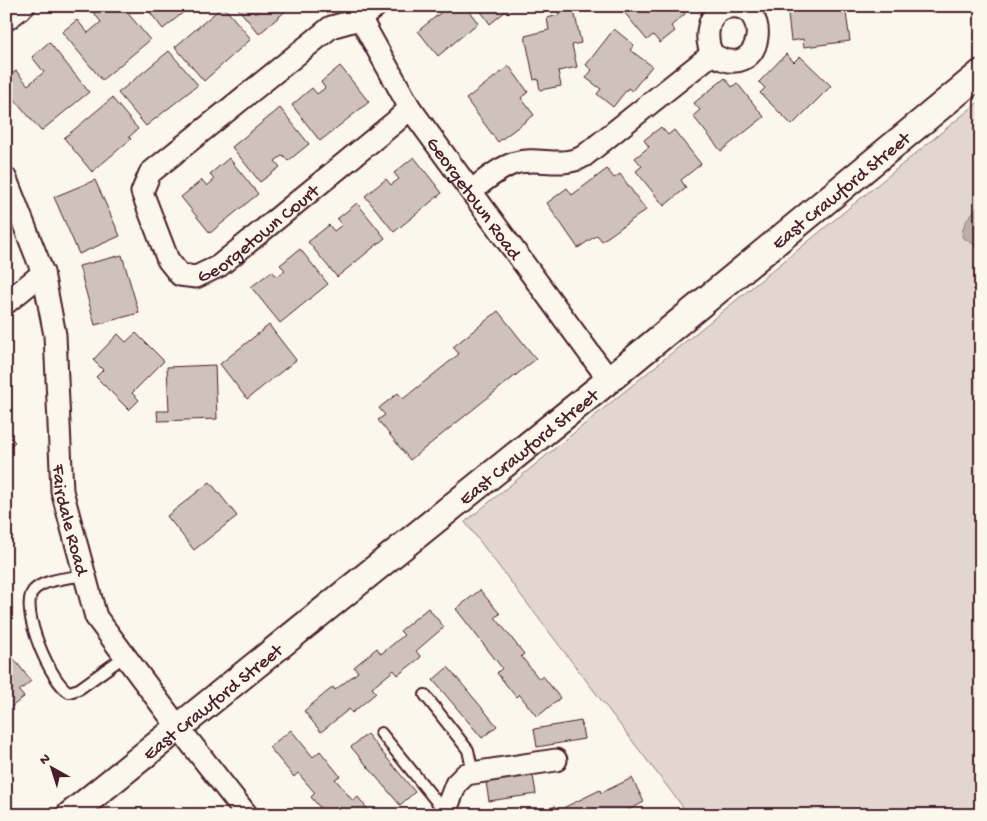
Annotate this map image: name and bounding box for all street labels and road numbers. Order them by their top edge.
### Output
street label: East Crawford Street [768,127,918,256]
street label: Georgetown Road [420,133,526,267]
street label: Georgetown Court [194,179,327,290]
street label: East Crawford Street [455,384,606,512]
street label: Fairdale Road [46,463,93,580]
street label: East Crawford Street [139,639,290,767]

